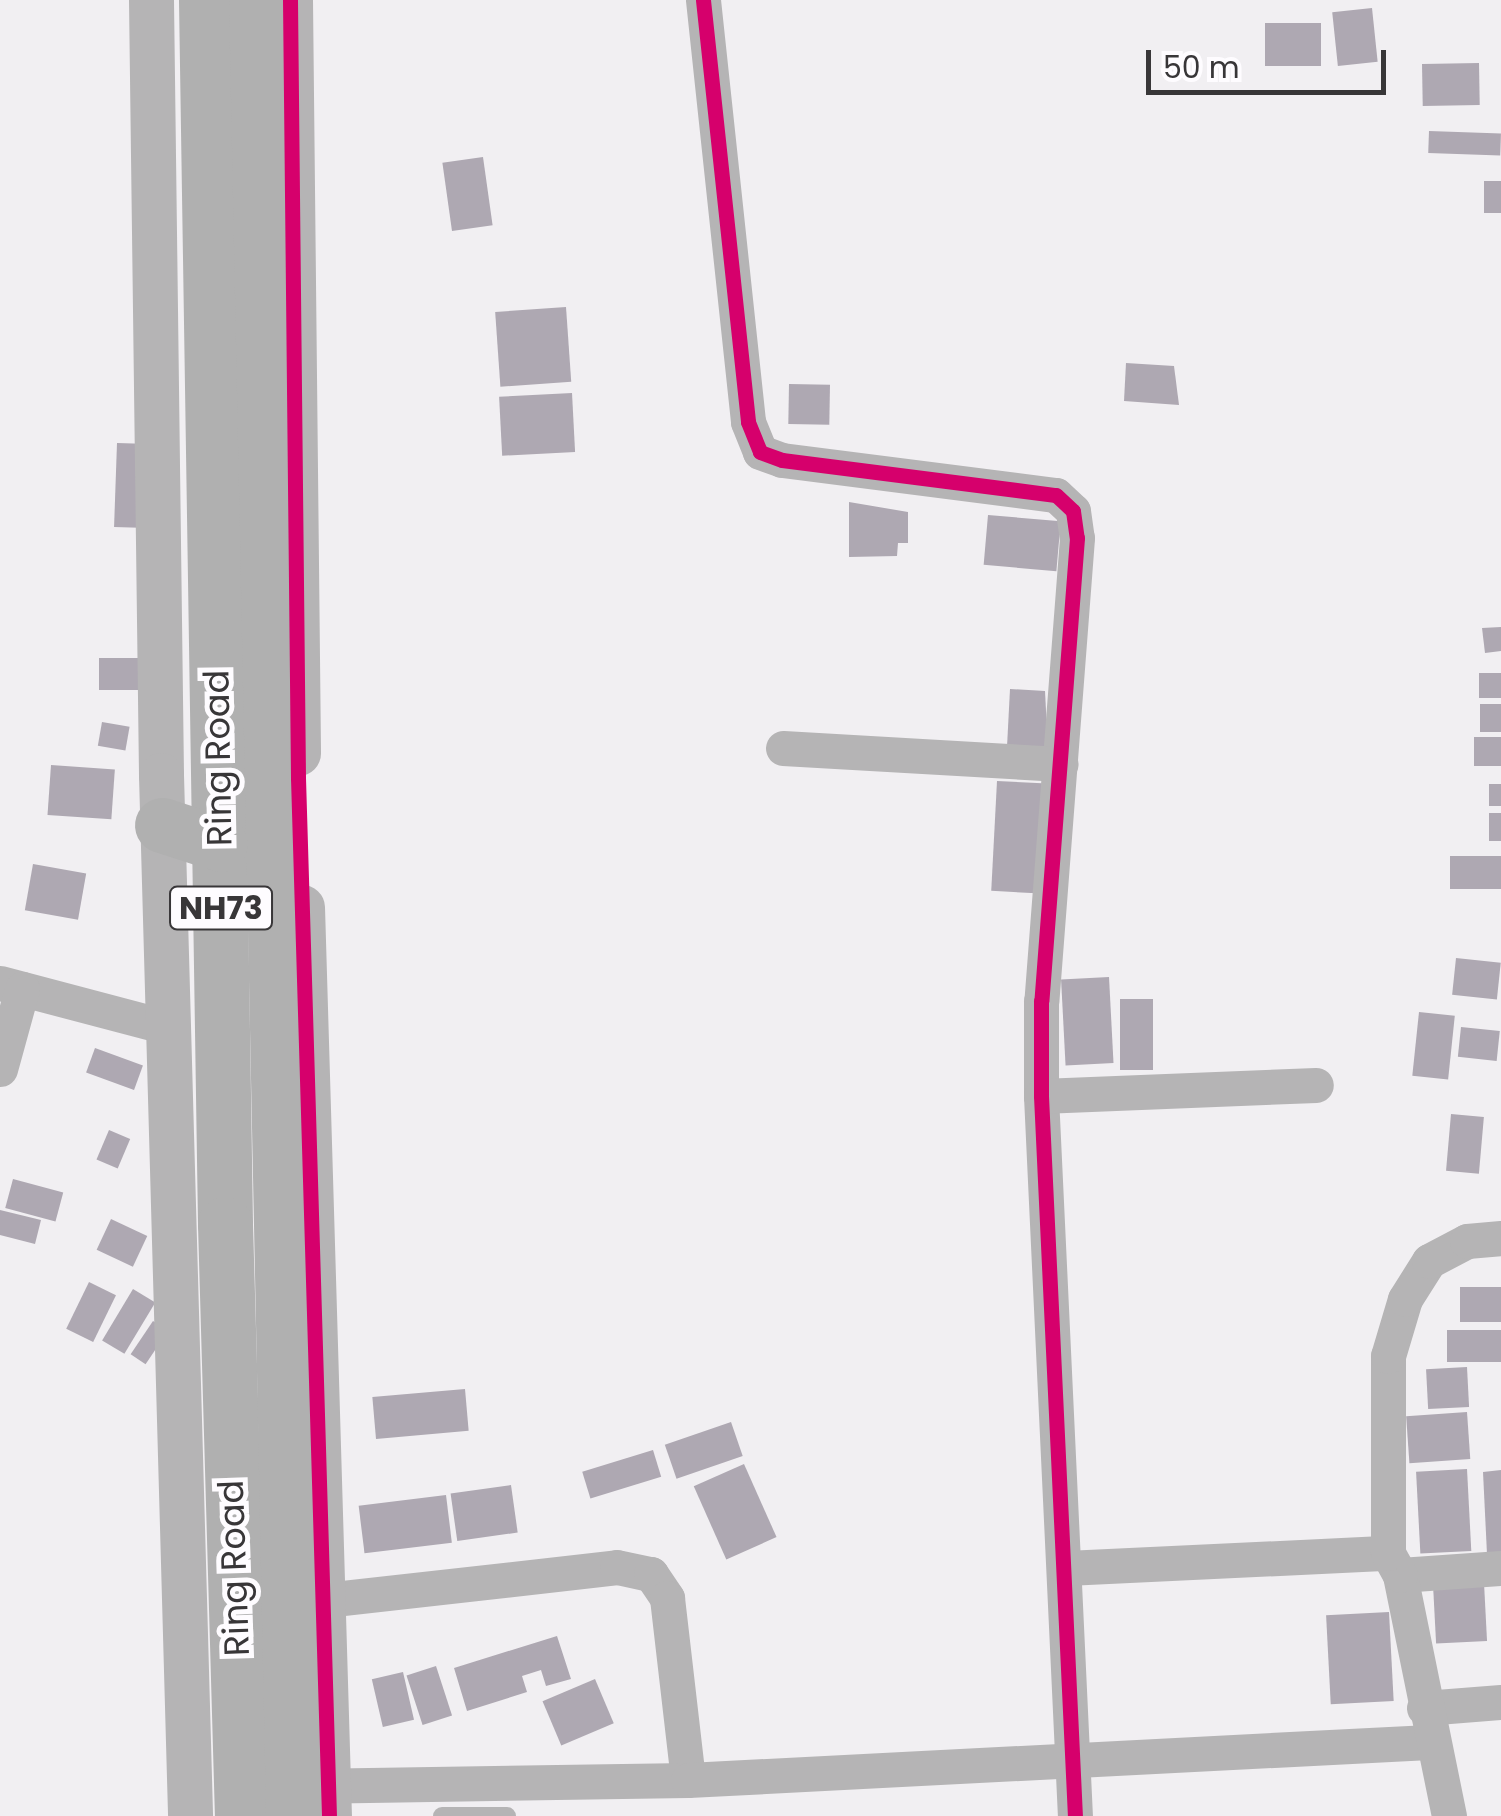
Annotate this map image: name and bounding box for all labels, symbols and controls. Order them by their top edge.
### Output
scale bar [1151,30,1391,92]
text: 50 m [1163,46,1240,89]
street label: Ring Road [195,669,241,847]
road number: NH73 [168,881,274,935]
street label: Ring Road [210,1479,258,1657]

